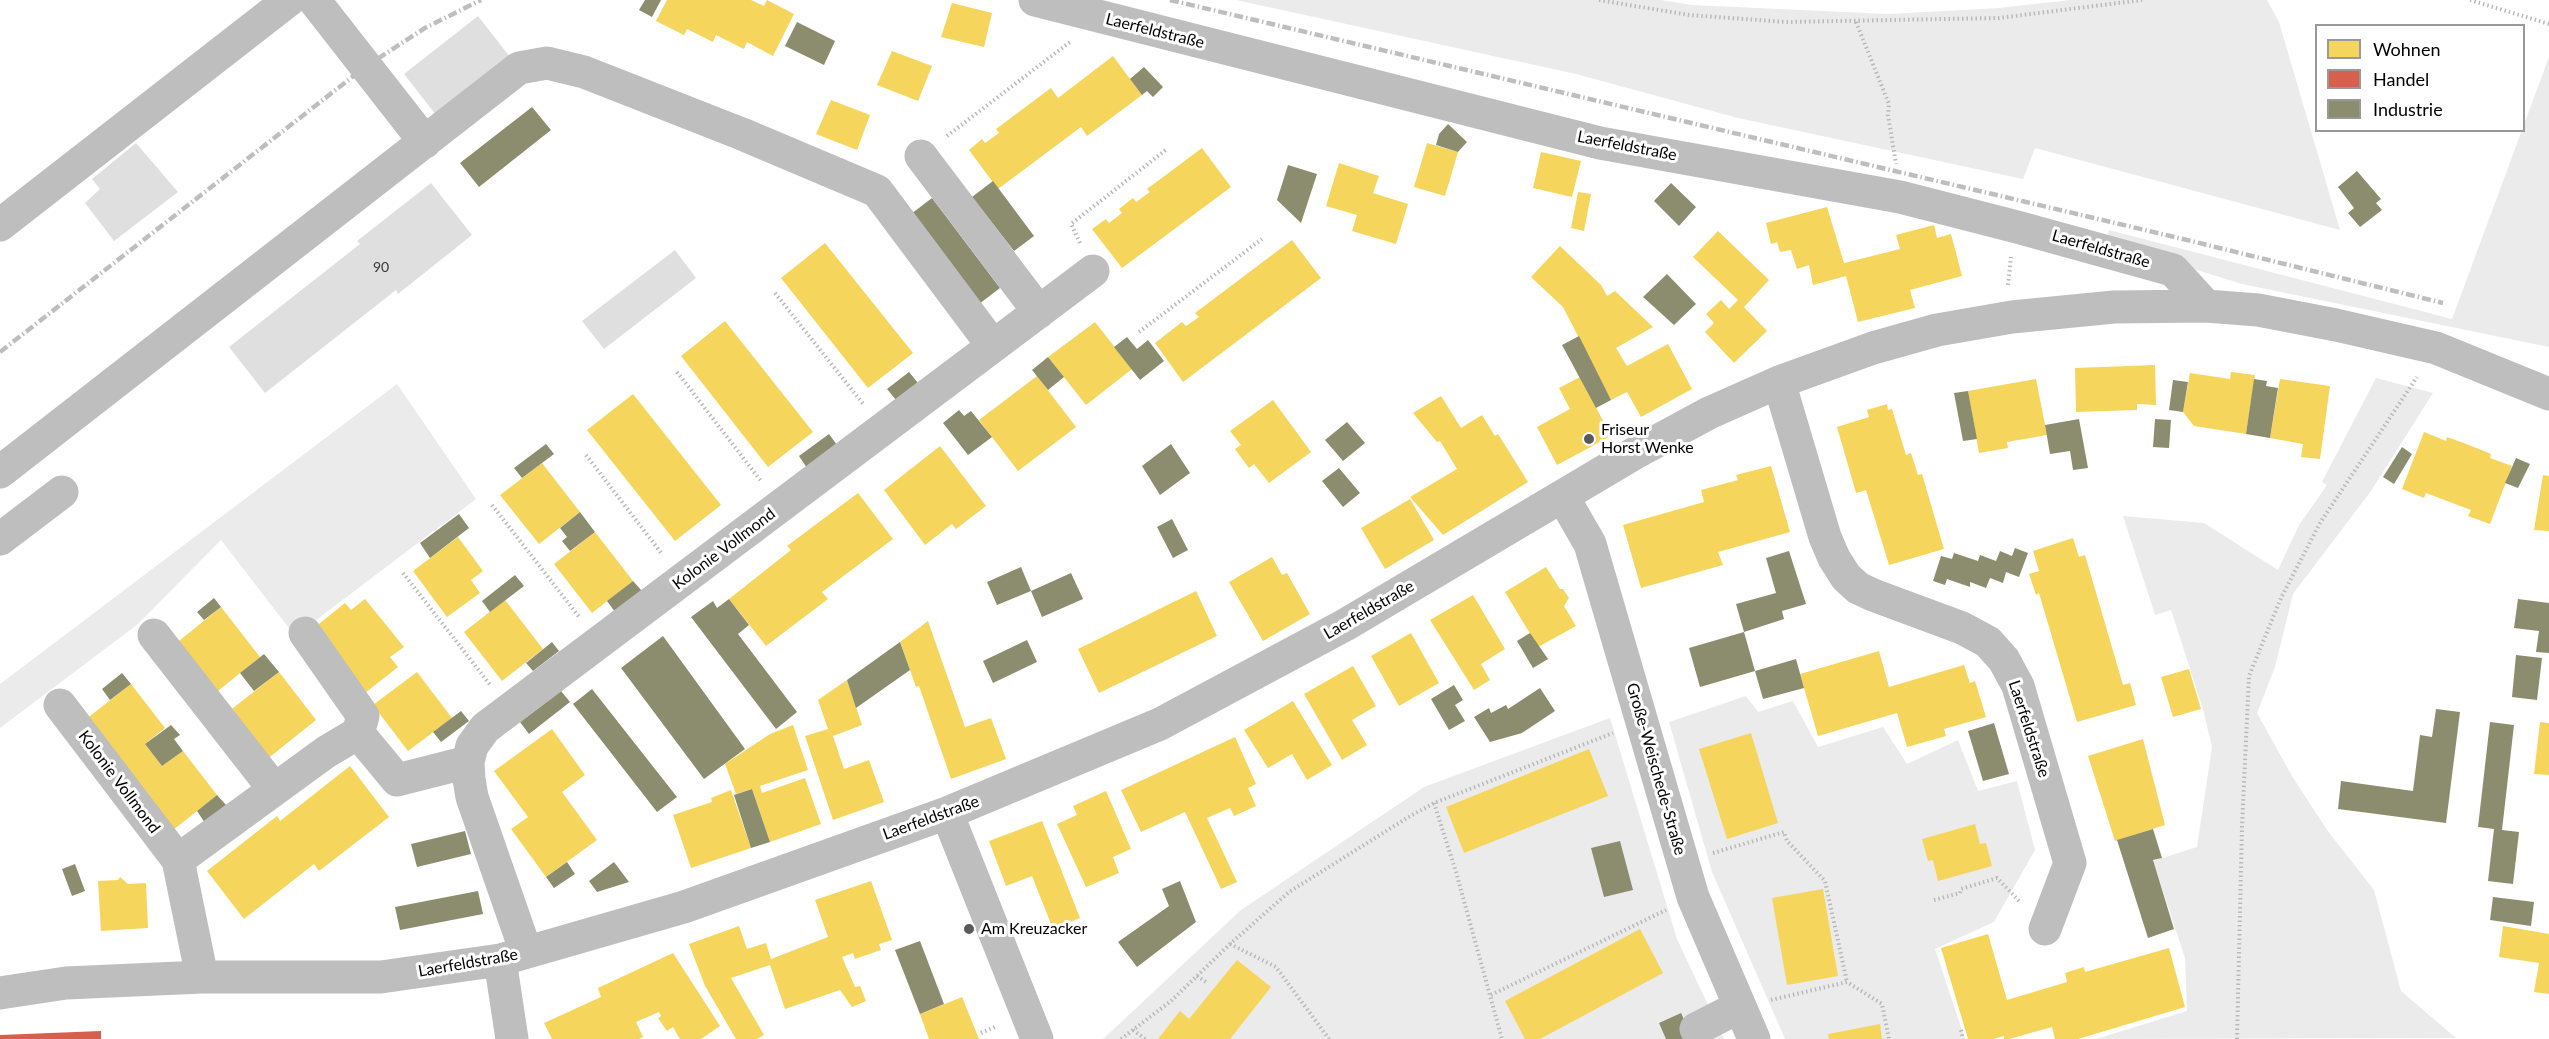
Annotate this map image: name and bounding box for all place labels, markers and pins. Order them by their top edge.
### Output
place label: Friseur Horst Wenke [1601,420,1694,458]
marker: Friseur Horst Wenke [1582,432,1596,446]
place label: Am Kreuzacker [981,919,1087,939]
marker: Am Kreuzacker [962,922,976,936]

